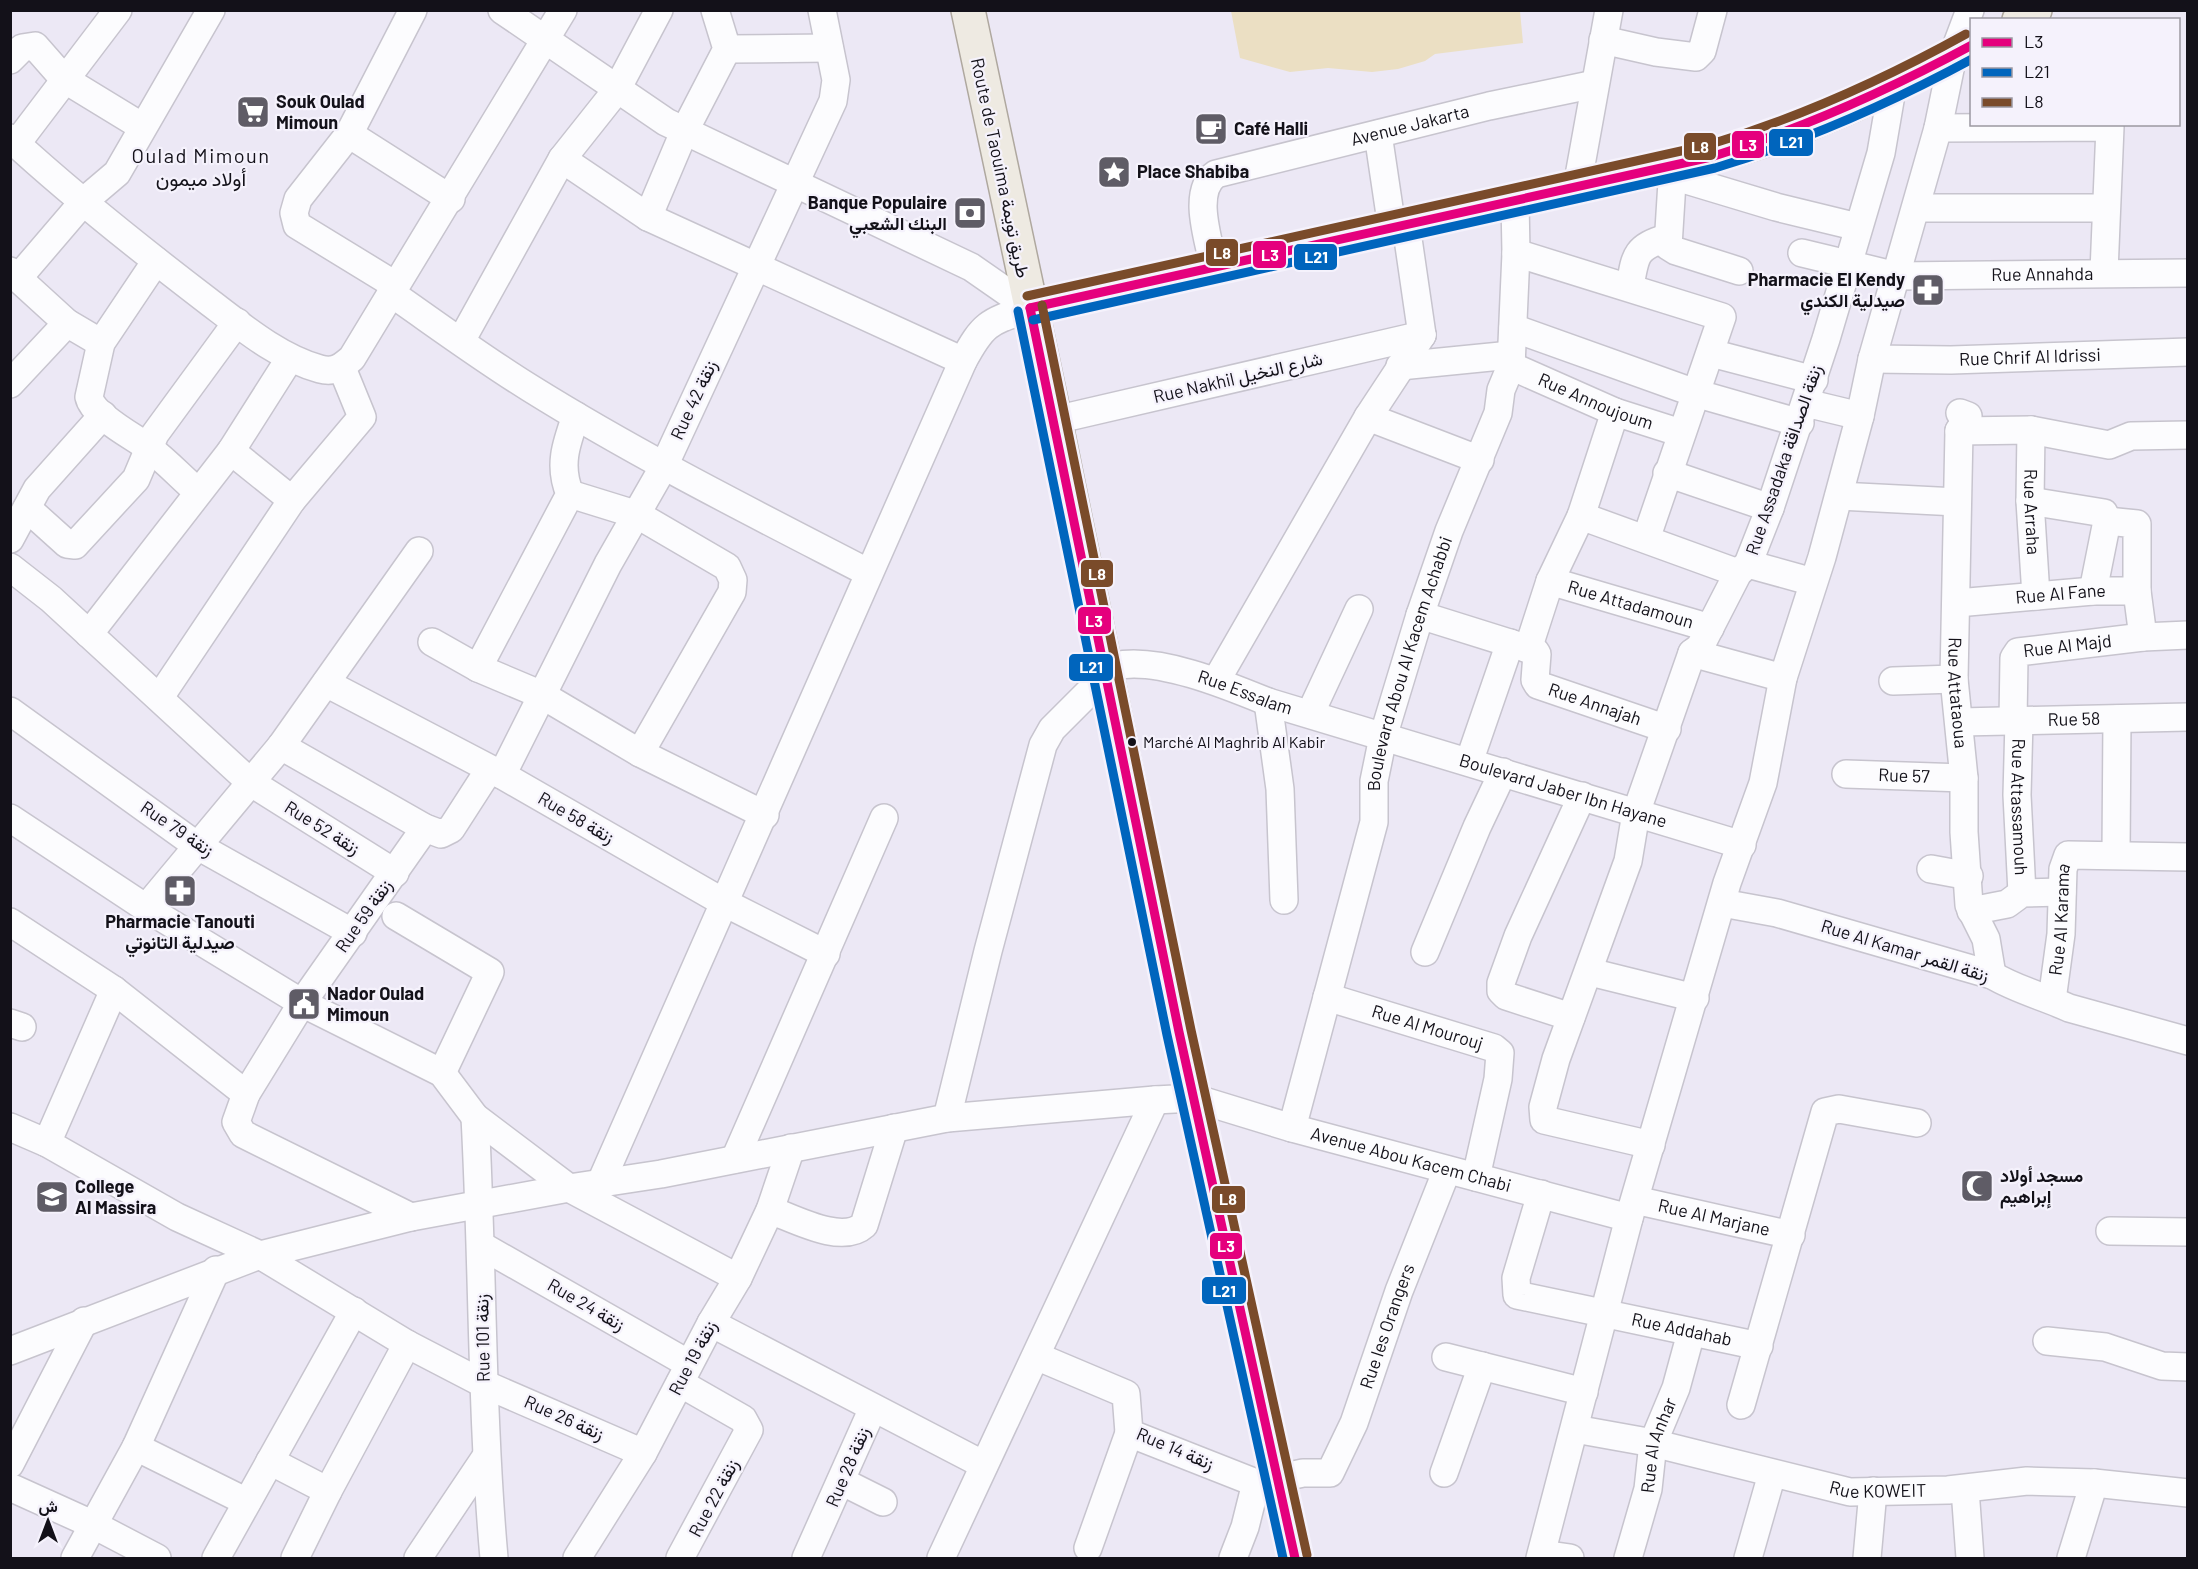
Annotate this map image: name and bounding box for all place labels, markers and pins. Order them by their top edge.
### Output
place label: Souk Oulad Mimoun [276,90,365,133]
supermarket icon: Souk Oulad Mimoun [235,94,271,130]
cafe icon: Café Halli [1193,111,1229,147]
place label: Café Halli [1234,117,1308,139]
place icon: Place Shabiba [1096,154,1132,190]
place label: Place Shabiba [1137,160,1249,182]
place label: Banque Populaire البنك الشعبي [808,191,947,239]
bank icon: Banque Populaire البنك الشعبي [952,195,988,231]
place label: Pharmacie El Kendy صيدلية الكندي [1748,268,1905,316]
pharmacy icon: Pharmacie El Kendy صيدلية الكندي [1910,272,1946,308]
place label: Marché Al Maghrib Al Kabir [1143,732,1326,751]
marker: Marché Al Maghrib Al Kabir [1126,736,1138,748]
pharmacy icon: Pharmacie Tanouti صيدلية التانوتي [162,873,198,909]
place label: Pharmacie Tanouti صيدلية التانوتي [105,910,255,958]
place label: Nador Oulad Mimoun [327,982,424,1025]
public building icon: Nador Oulad Mimoun [286,986,322,1022]
place label: مسجد أولاد إبراهيم [2000,1164,2083,1209]
mosque icon: مسجد أولاد إبراهيم [1959,1168,1995,1204]
place label: College Al Massira [75,1175,156,1218]
school or university icon: College Al Massira [34,1179,70,1215]

